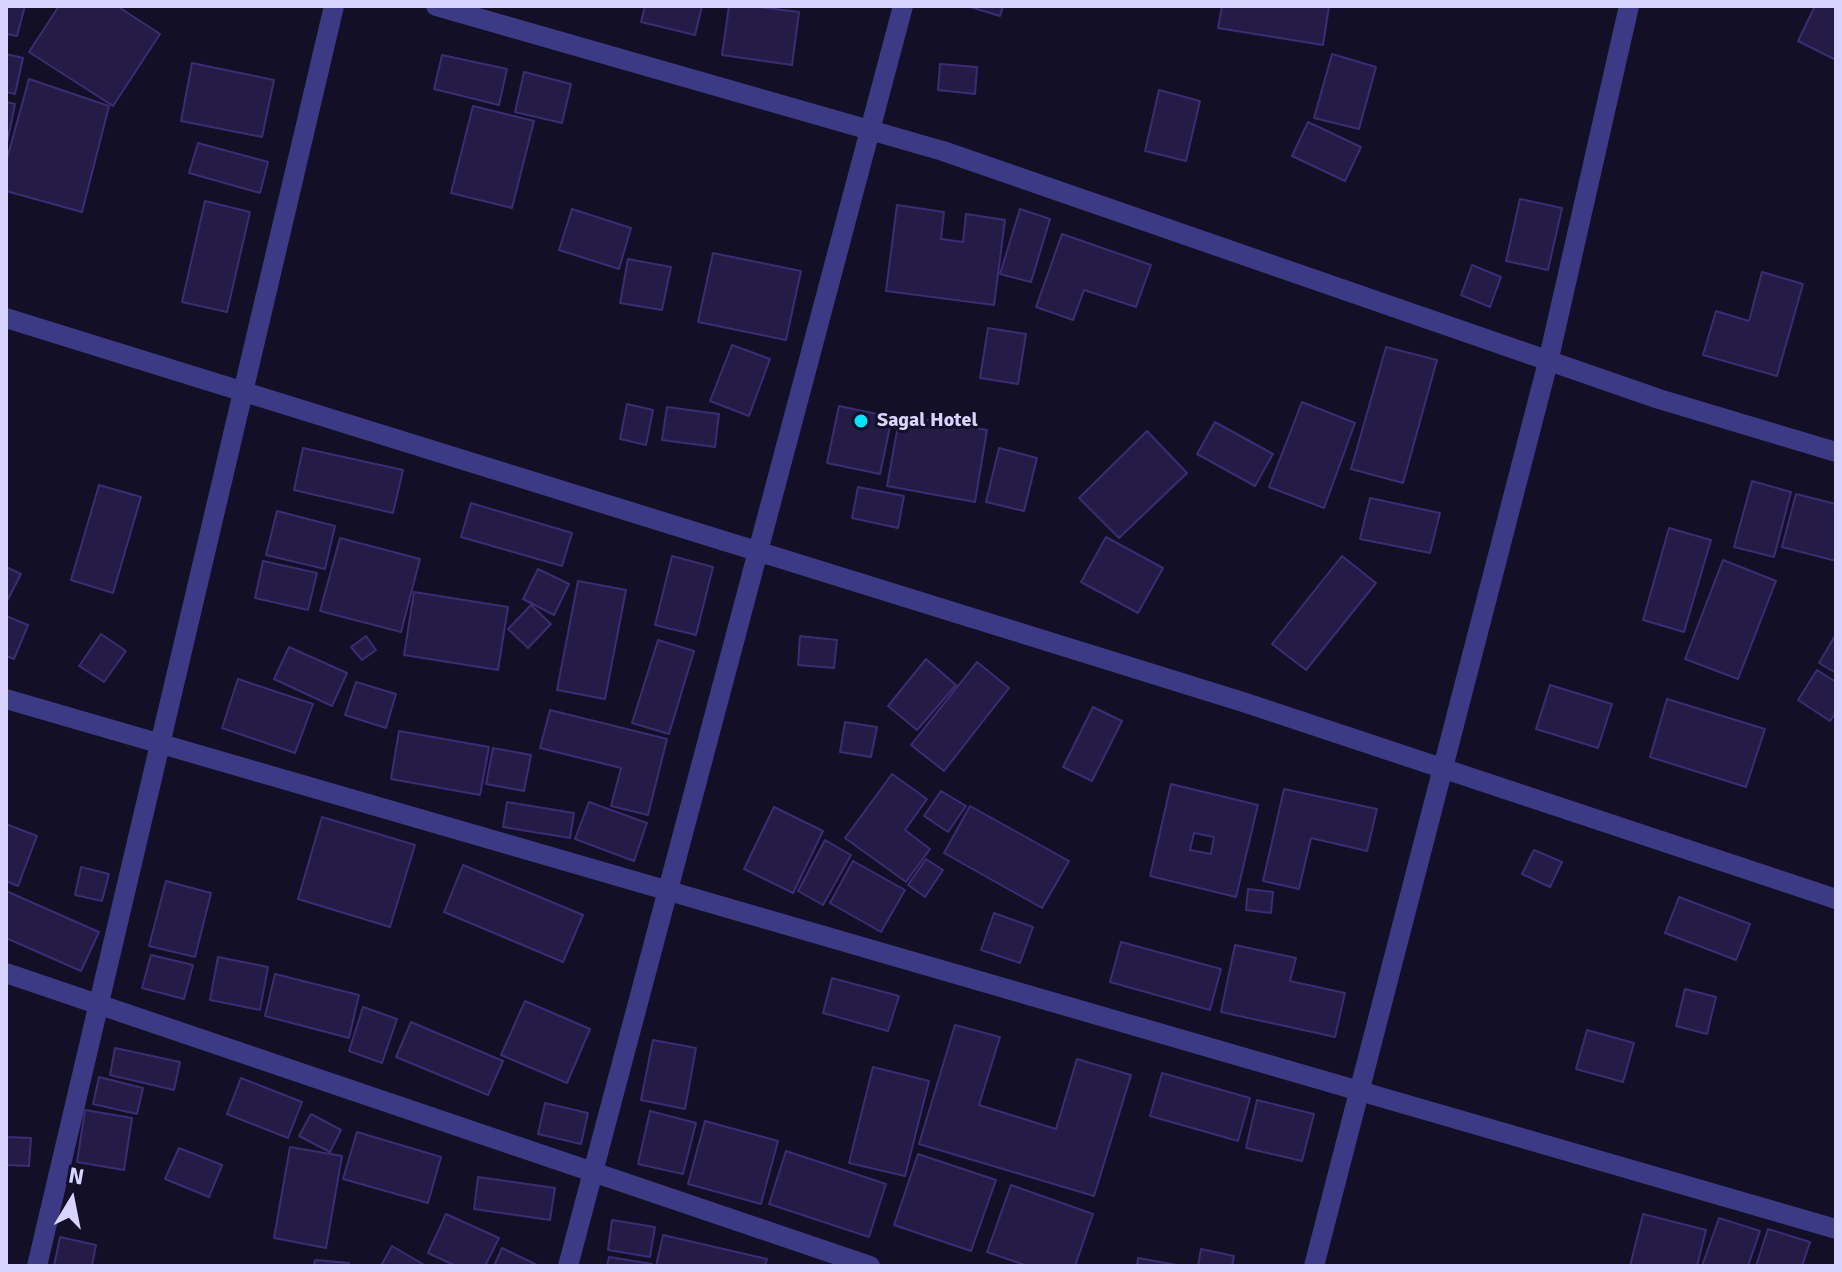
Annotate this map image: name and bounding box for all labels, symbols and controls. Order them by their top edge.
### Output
place label: Sagal Hotel [877,409,978,433]
marker: Sagal Hotel [852,412,870,430]
north arrow [32,1160,112,1240]
text: N [66,1161,86,1190]

